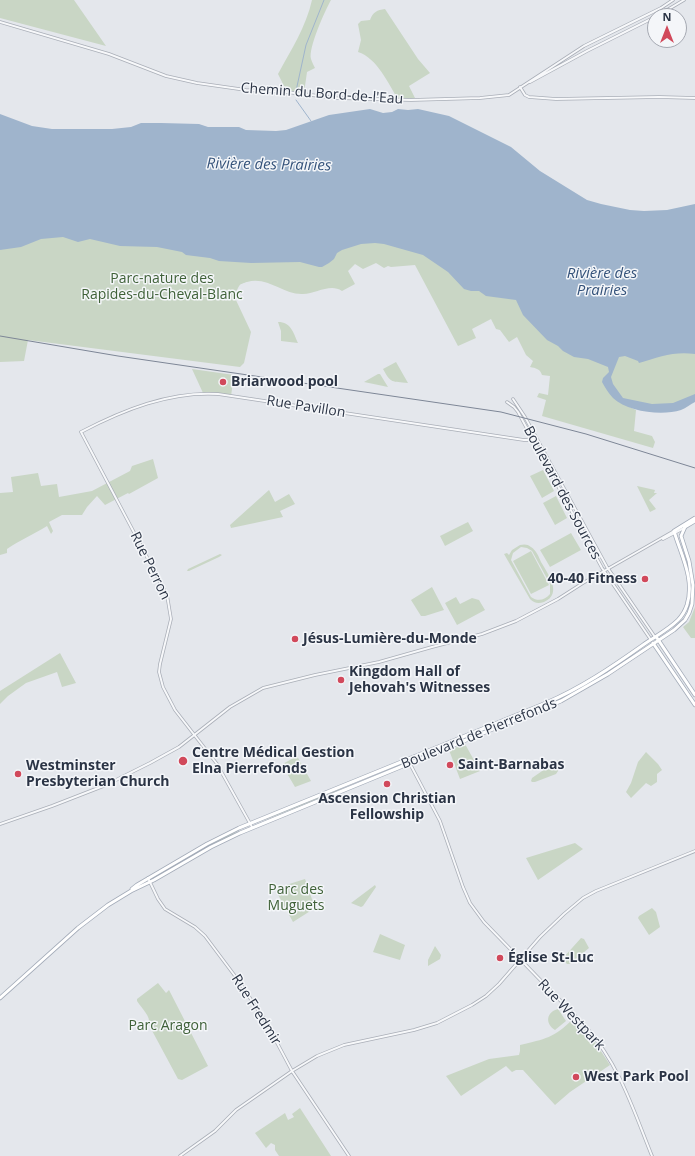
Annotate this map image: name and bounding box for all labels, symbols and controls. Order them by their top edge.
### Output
north arrow [647,8,687,48]
text: N [663,9,671,24]
street label: Chemin du Bord-de-l'Eau [240,80,404,108]
water label: Rivière des Prairies [207,155,331,175]
water label: Rivière des Prairies [567,265,637,300]
park label: Parc-nature des Rapides-du-Cheval-Blanc [81,271,243,304]
place label: Briarwood pool [231,374,338,390]
marker: Briarwood pool [218,377,228,387]
street label: Rue Pavillon [265,392,347,422]
street label: Boulevard des Sources [520,423,604,563]
street label: Rue Perron [126,529,174,603]
place label: 40-40 Fitness [547,571,637,587]
marker: 40-40 Fitness [640,574,650,584]
place label: Jésus-Lumière-du-Monde [303,631,477,647]
marker: Jésus-Lumière-du-Monde [290,634,300,644]
place label: Kingdom Hall of Jehovah's Witnesses [349,664,490,696]
marker: Kingdom Hall of Jehovah's Witnesses [336,675,346,685]
street label: Boulevard de Pierrefonds [399,695,559,773]
place label: Centre Médical Gestion Elna Pierrefonds [192,745,354,778]
marker: Centre Médical Gestion Elna Pierrefonds [177,755,189,767]
place label: Saint-Barnabas [458,757,564,773]
place label: Westminster Presbyterian Church [26,758,170,790]
marker: Saint-Barnabas [445,760,455,770]
marker: Westminster Presbyterian Church [13,769,23,779]
marker: Ascension Christian Fellowship [382,779,392,789]
place label: Ascension Christian Fellowship [318,791,456,824]
park label: Parc des Muguets [268,882,324,914]
place label: Église St-Luc [508,950,594,966]
marker: Église St-Luc [495,953,505,963]
street label: Rue Fredmir [228,971,284,1049]
street label: Rue Westpark [534,976,608,1054]
park label: Parc Aragon [128,1018,208,1034]
place label: West Park Pool [584,1069,689,1085]
marker: West Park Pool [571,1072,581,1082]

